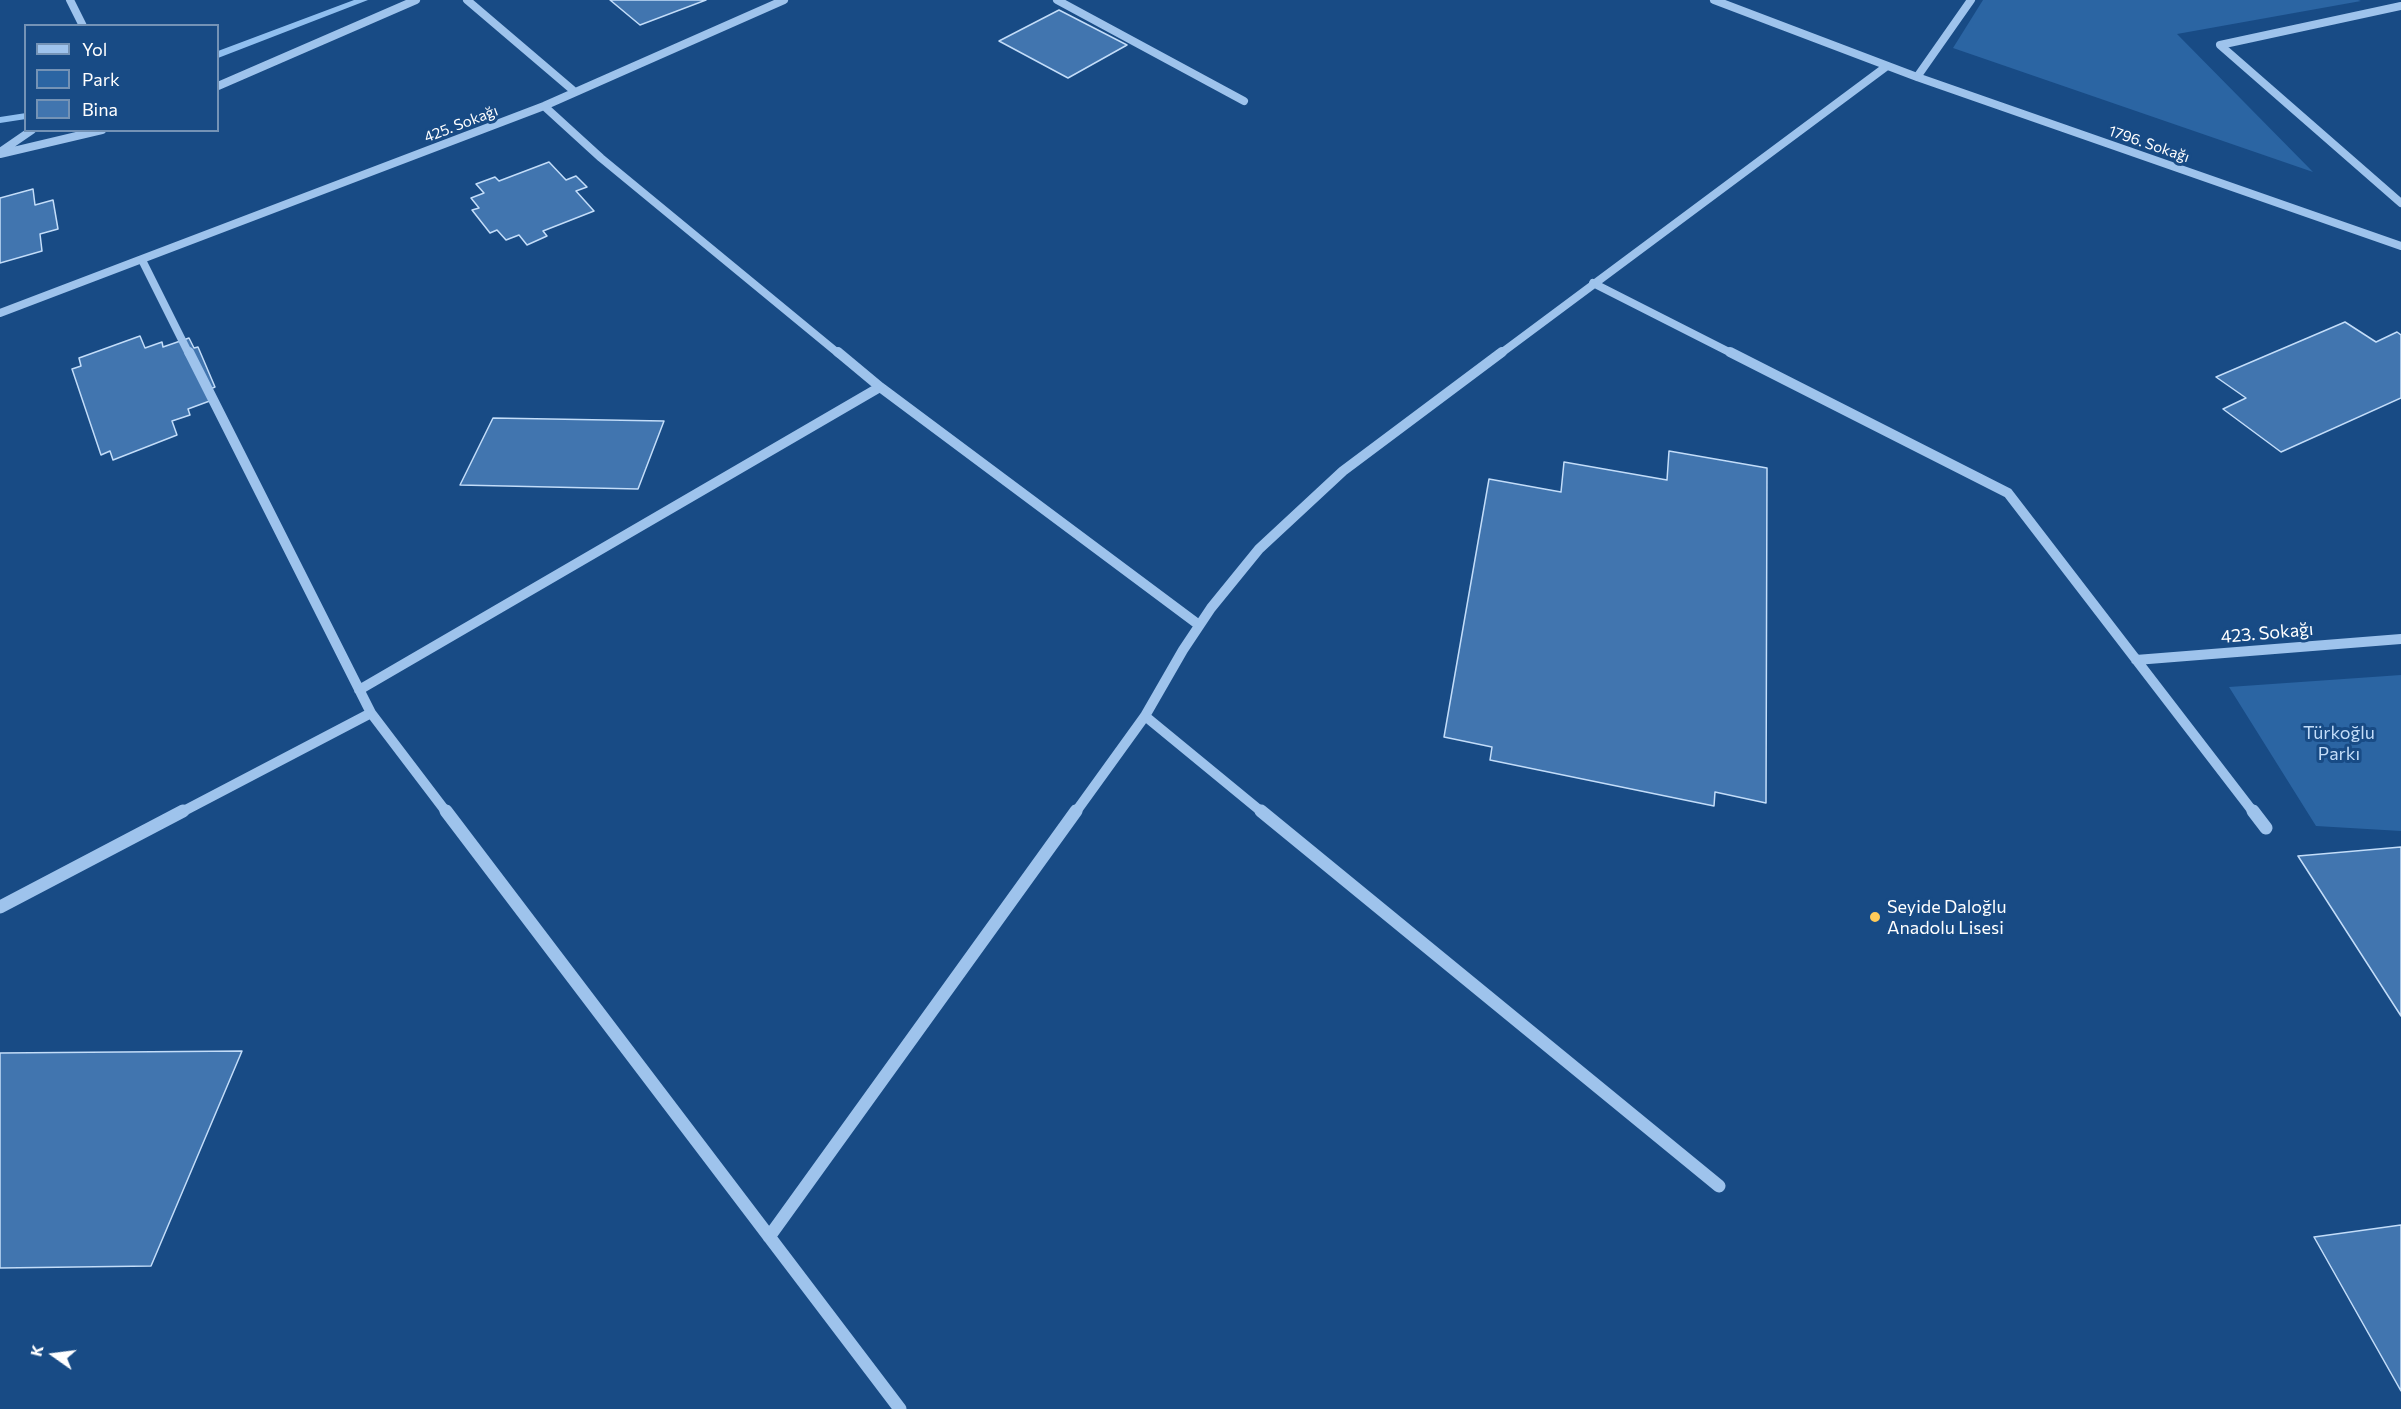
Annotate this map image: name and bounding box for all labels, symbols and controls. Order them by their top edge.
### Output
legend [24,24,219,132]
text: Yol [82,38,107,60]
text: Park [82,68,120,90]
text: Bina [82,98,118,120]
street label: 425. Sokağı [422,102,500,146]
street label: 1796. Sokağı [2106,122,2192,166]
street label: 423. Sokağı [2220,618,2314,648]
park label: Türkoğlu Parkı [2303,722,2375,764]
place label: Seyide Daloğlu Anadolu Lisesi [1887,896,2006,938]
marker: Seyide Daloğlu Anadolu Lisesi [1868,910,1882,924]
north arrow [24,1325,84,1385]
text: K [25,1343,47,1358]

